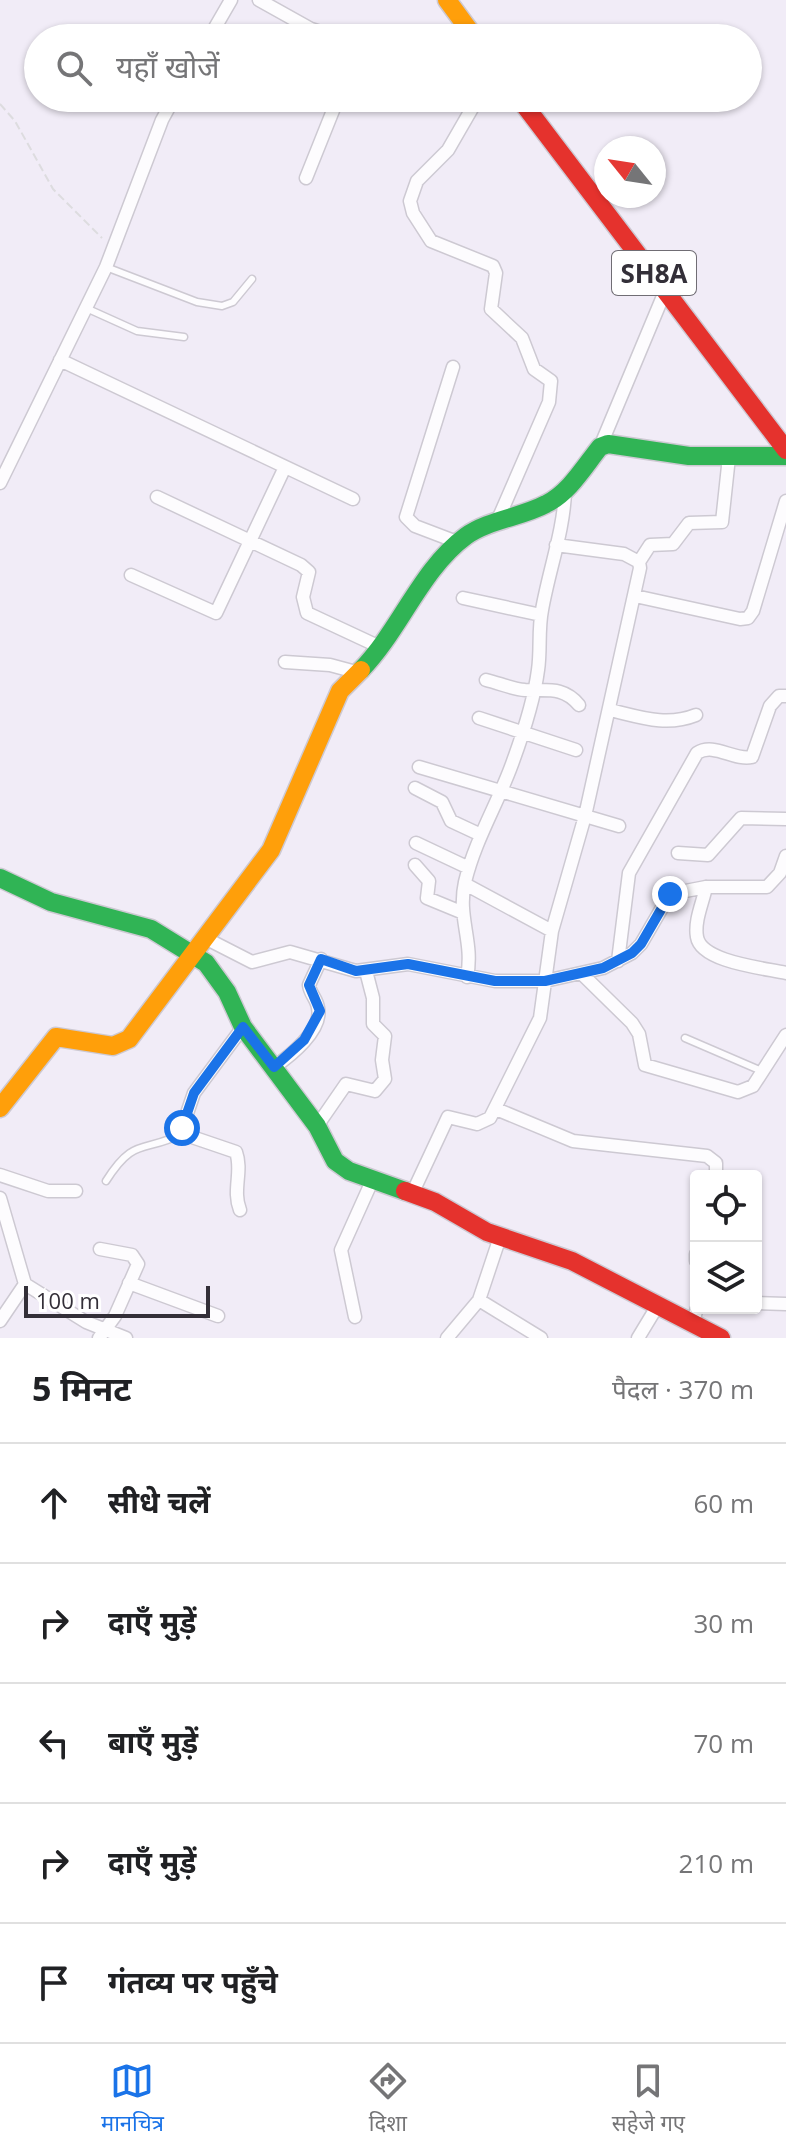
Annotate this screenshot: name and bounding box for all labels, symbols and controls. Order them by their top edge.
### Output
search box [24,24,762,112]
icon: search [52,46,96,90]
text: यहाँ खोजें [116,46,219,87]
north arrow [594,136,666,208]
road number: SH8A [612,251,696,295]
route end [652,876,688,912]
route start [164,1110,200,1146]
map controls [690,1170,762,1314]
button: locate [690,1170,762,1242]
button: layers [690,1242,762,1314]
scale bar [24,1282,210,1318]
text: 100 m [36,1285,100,1315]
text: 5 मिनट [32,1365,132,1411]
text: पैदल · 370 m [612,1371,754,1407]
icon: ahead [32,1481,76,1525]
text: सीधे चलें [108,1481,210,1522]
text: 60 m [693,1485,754,1521]
icon: right [32,1601,76,1645]
text: दाएँ मुड़ें [108,1601,196,1642]
text: 30 m [693,1605,754,1641]
icon: left [32,1721,76,1765]
text: बाएँ मुड़ें [108,1721,198,1762]
text: 70 m [693,1725,754,1761]
icon: right [32,1841,76,1885]
text: दाएँ मुड़ें [108,1841,196,1882]
text: 210 m [679,1845,754,1881]
icon: arrive [32,1961,76,2005]
text: गंतव्य पर पहुँचे [108,1961,278,2002]
tab: मानचित्र [101,2059,164,2140]
tab: दिशा [366,2059,410,2140]
tab: सहेजे गए [612,2059,685,2140]

